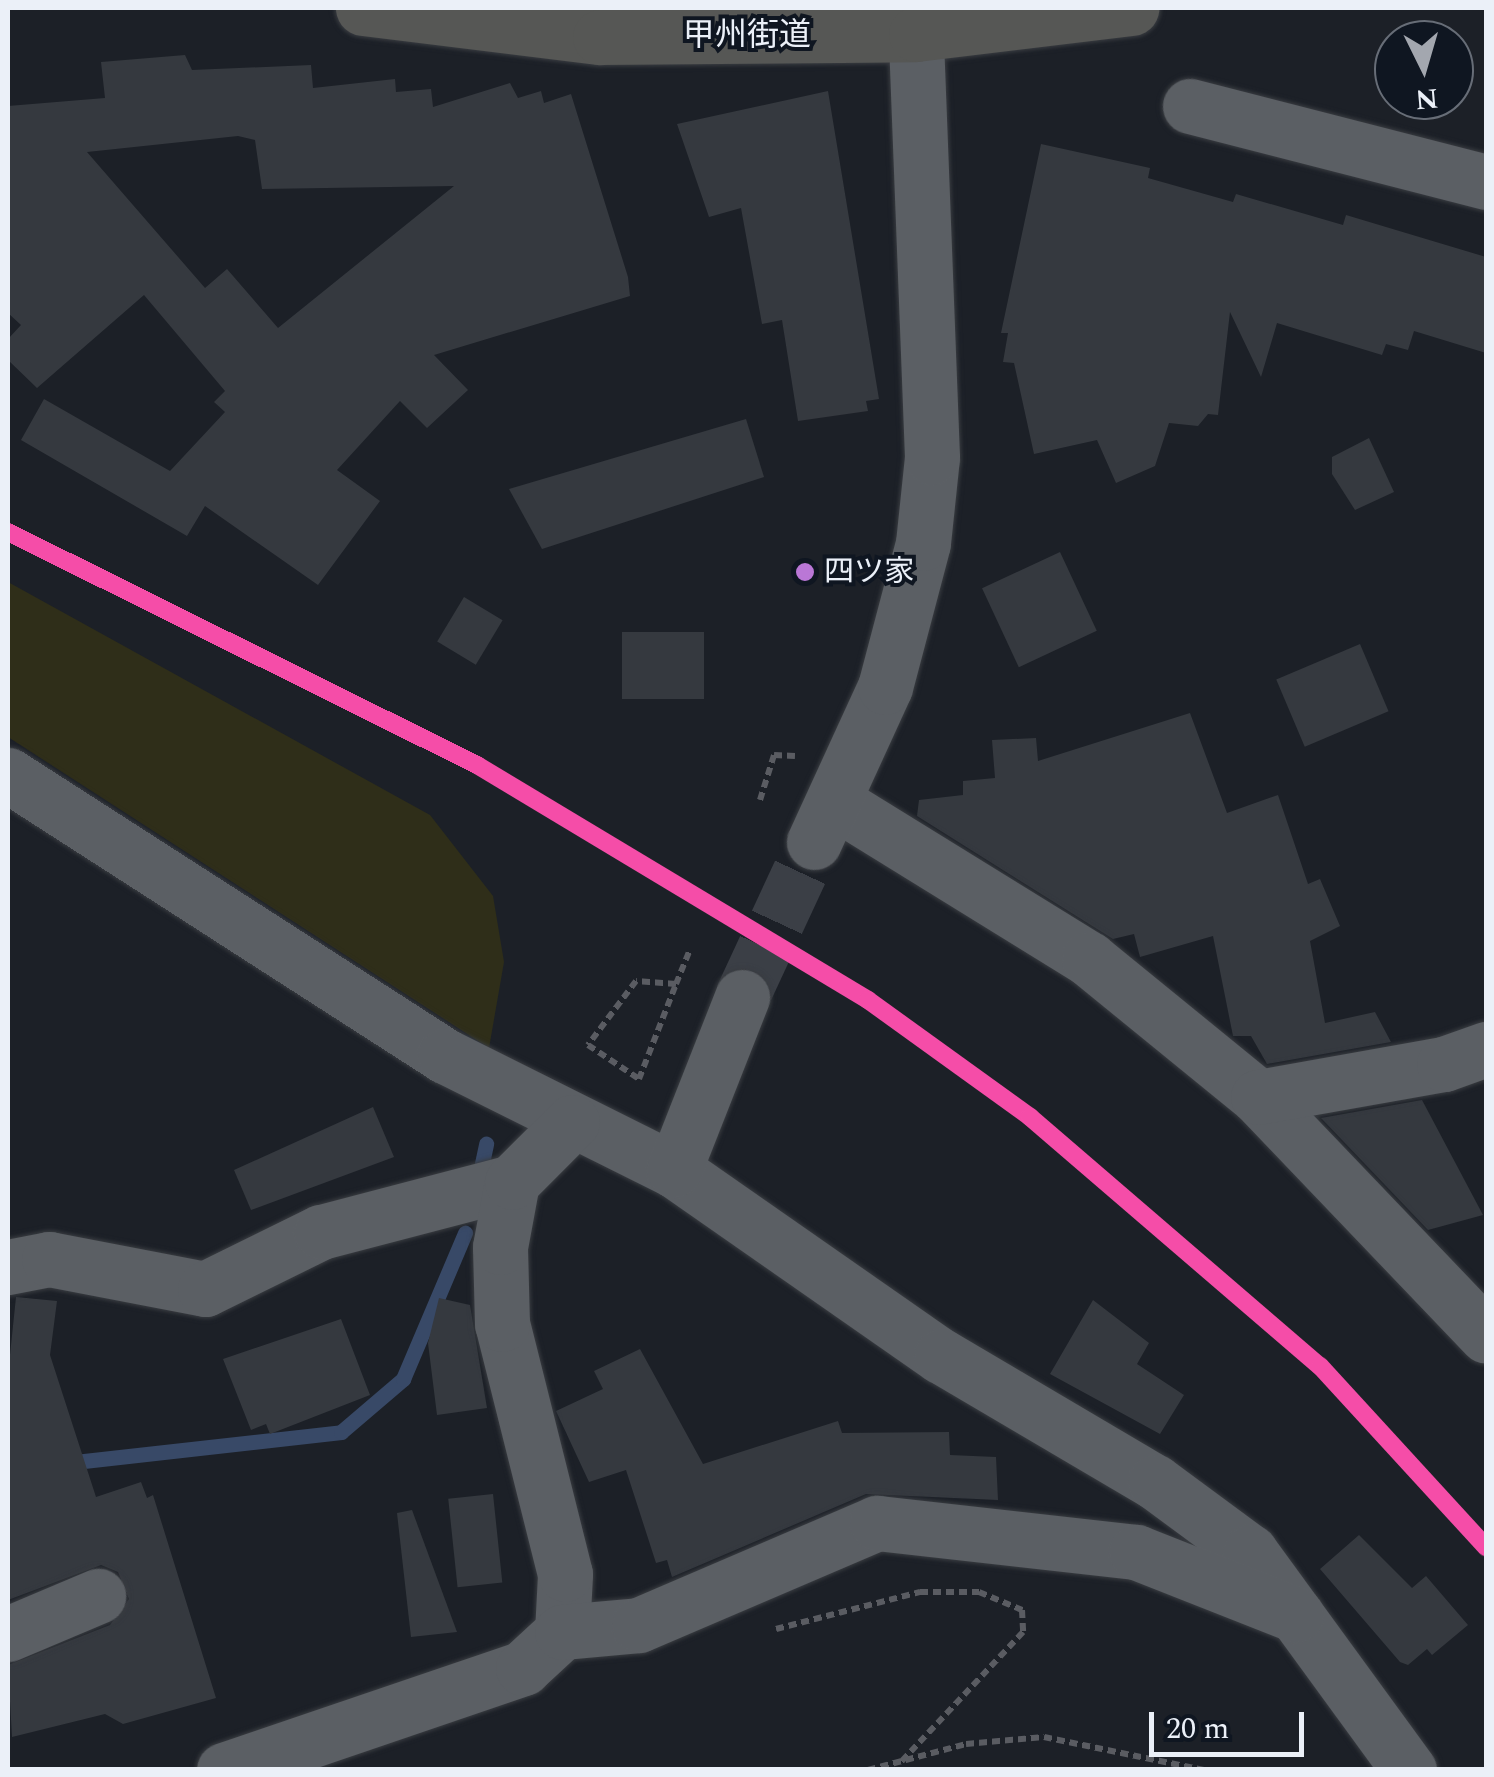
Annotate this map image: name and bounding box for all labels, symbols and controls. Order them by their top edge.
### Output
street label: 甲州街道 [683,17,811,55]
north arrow [1374,20,1474,120]
text: N [1413,76,1440,121]
place label: 四ツ家 [824,554,914,590]
marker: 四ツ家 [795,562,815,582]
scale bar [1154,1692,1309,1754]
text: 20 m [1166,1706,1229,1752]

